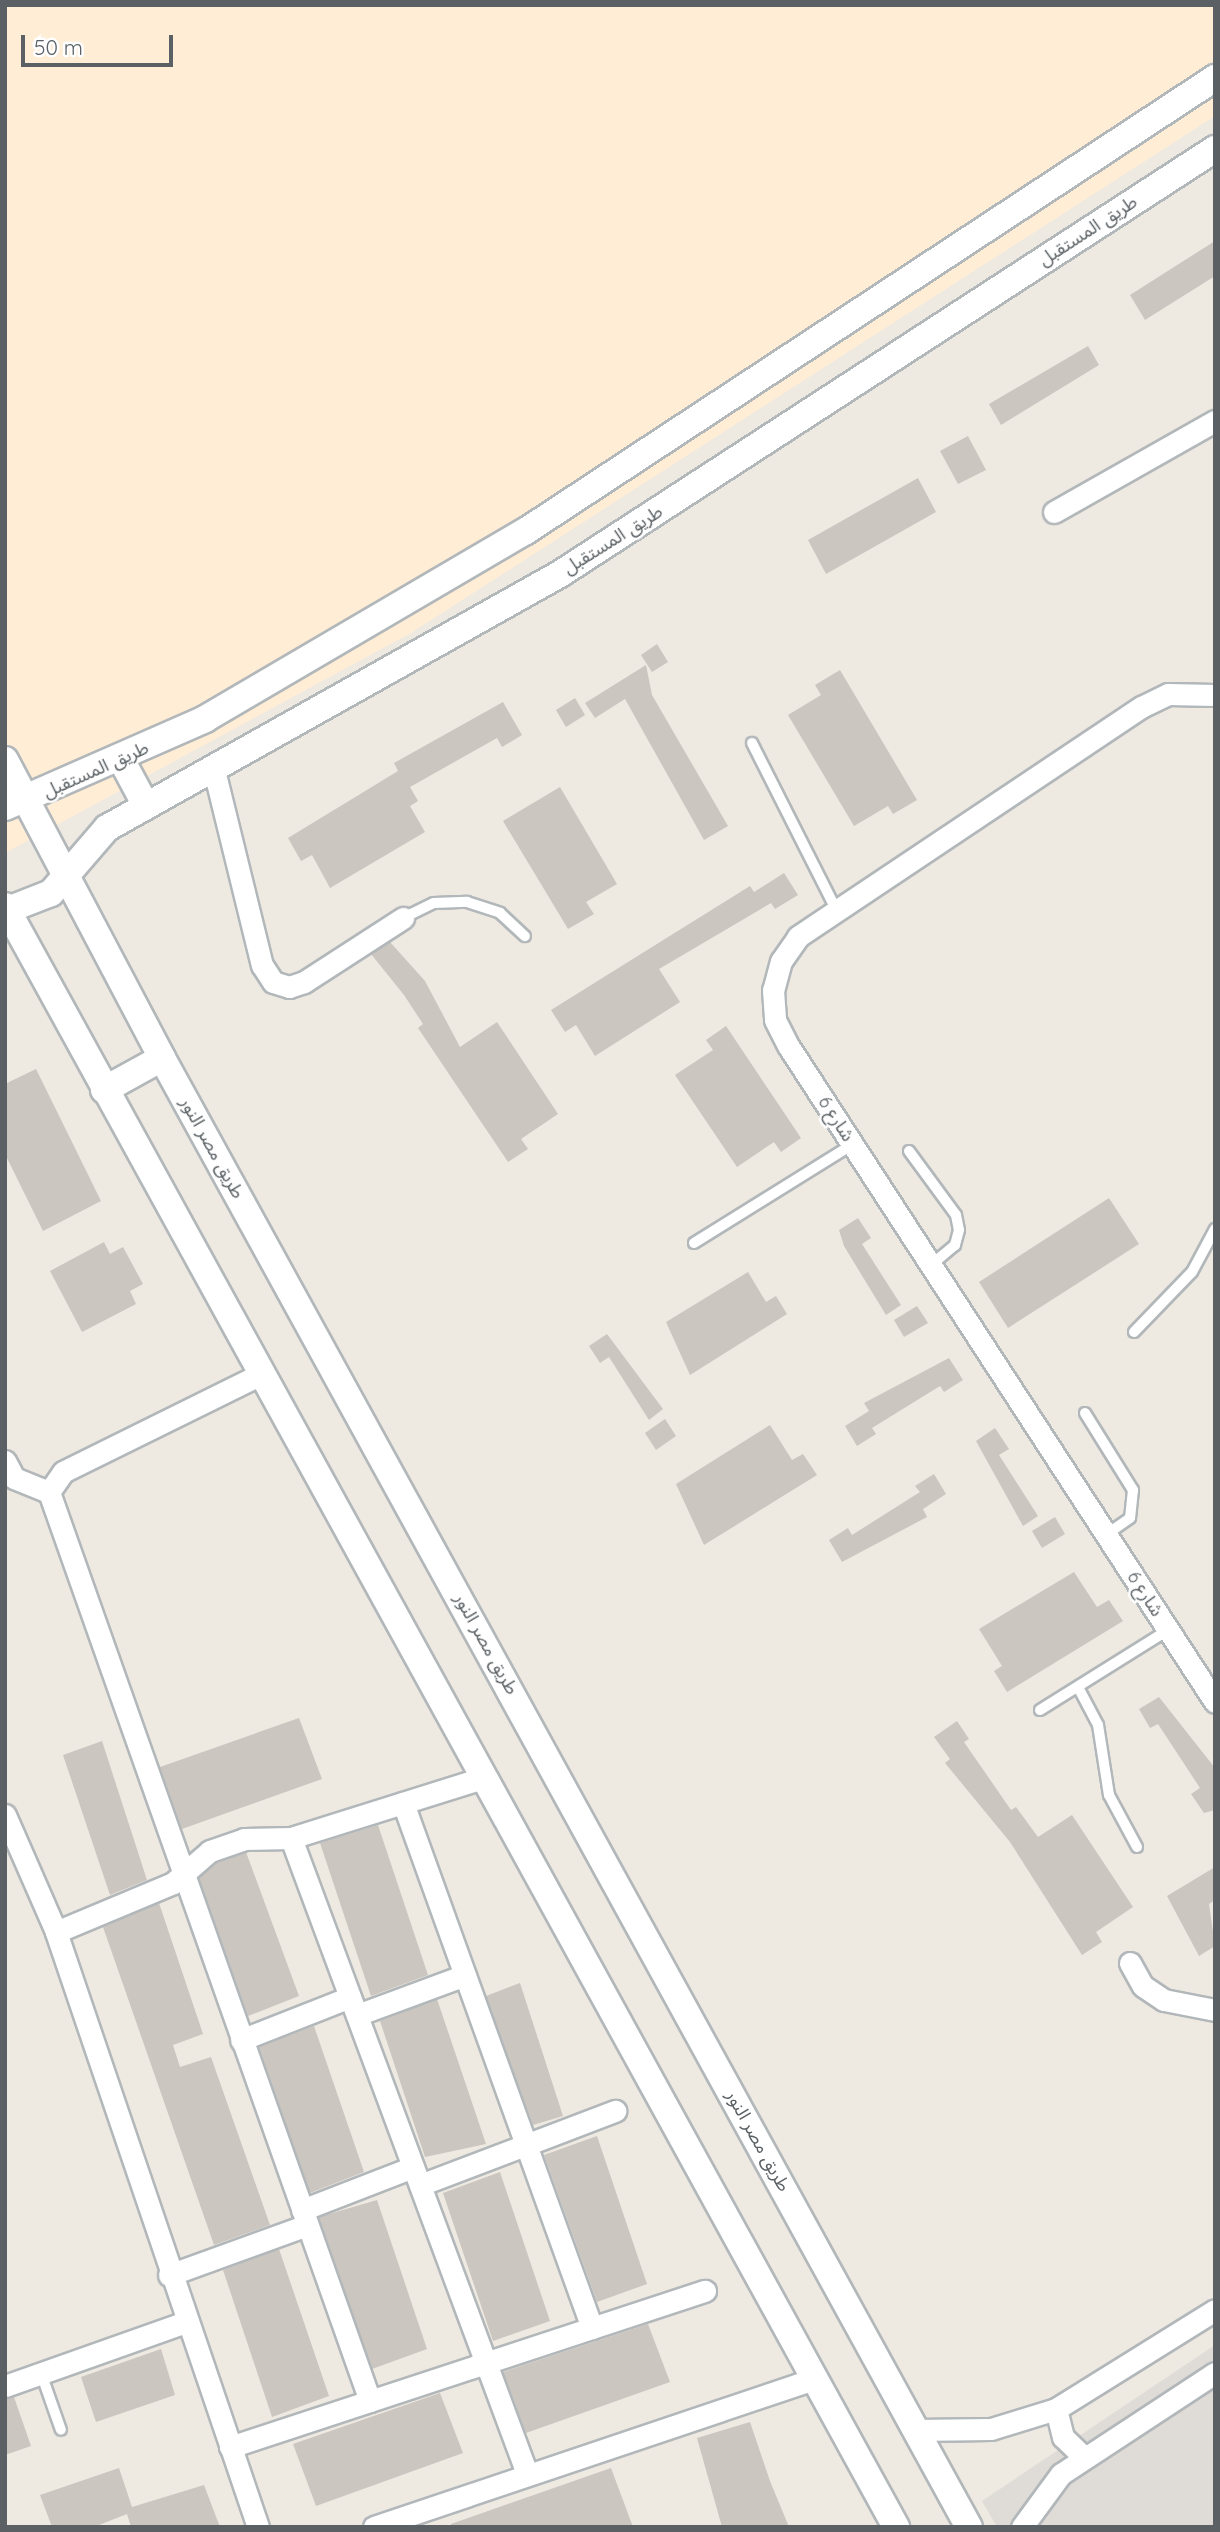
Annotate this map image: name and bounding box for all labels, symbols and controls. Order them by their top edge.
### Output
scale bar [24,21,177,65]
text: 50 m [34,34,83,60]
street label: طريق المستقبل [1035,191,1141,271]
street label: طريق المستقبل [559,501,667,579]
street label: طريق المستقبل [40,737,152,803]
street label: شارع 6 [813,1092,859,1146]
street label: طريق مصر النور [175,1094,249,1202]
street label: شارع 6 [1122,1567,1168,1621]
street label: طريق مصر النور [449,1590,523,1698]
street label: طريق مصر النور [721,2087,795,2195]

